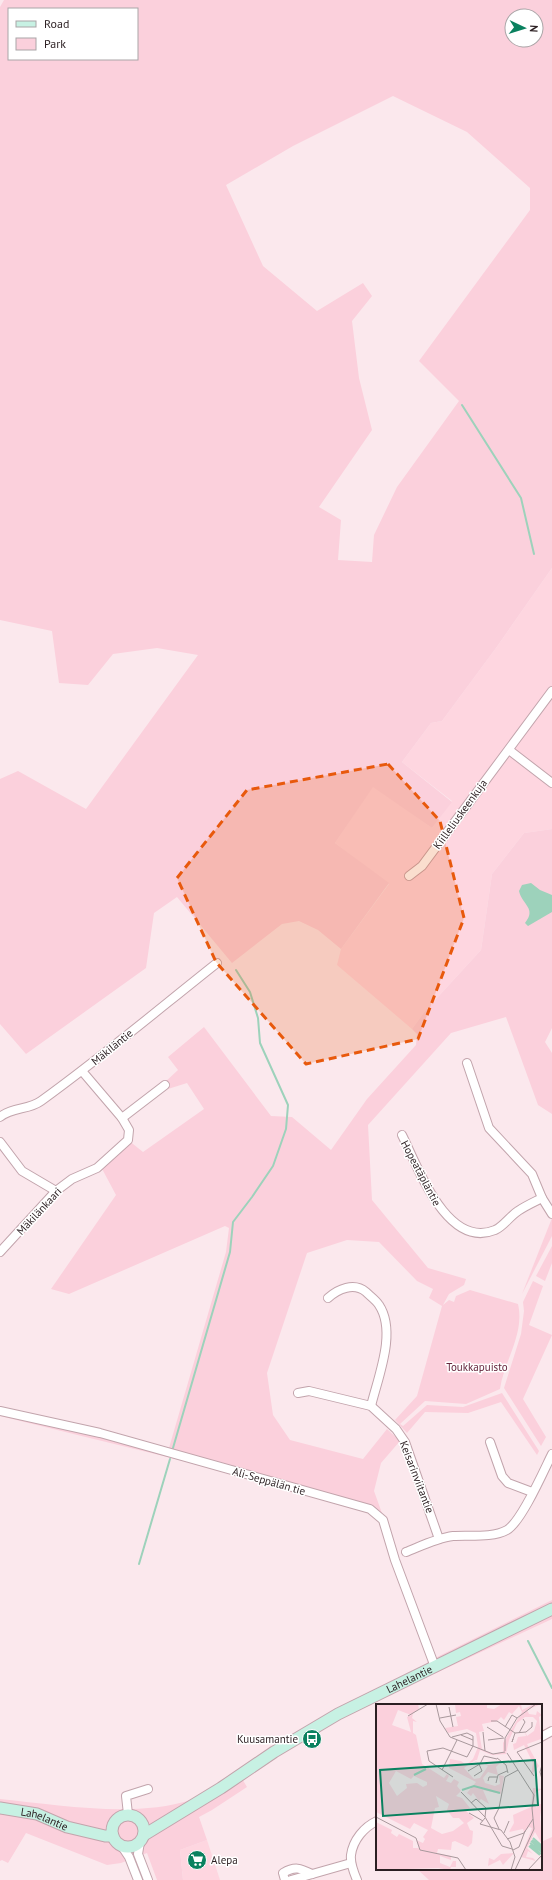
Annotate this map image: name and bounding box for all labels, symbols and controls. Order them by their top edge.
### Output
legend [8,8,138,60]
north arrow [504,8,544,48]
text: Road [44,16,69,31]
text: N [527,25,541,33]
text: Park [44,36,66,51]
street label: Kiilleliuskeenkuja [430,776,490,852]
street label: Mäkiläntie [88,1026,136,1068]
street label: Hopeatäpläntie [398,1138,444,1209]
street label: Mäkilänkaari [13,1184,65,1238]
park label: Toukkapuisto [446,1360,508,1374]
street label: Keisarinviitantie [397,1439,437,1515]
street label: Ali-Seppälän tie [231,1464,307,1498]
street label: Lahelantie [384,1662,435,1696]
inset map [376,1704,542,1870]
bus stop icon: Kuusamantie [301,1728,323,1750]
place label: Kuusamantie [237,1732,298,1746]
street label: Lahelantie [20,1804,71,1834]
supermarket icon: Alepa [186,1849,208,1871]
place label: Alepa [211,1853,238,1867]

